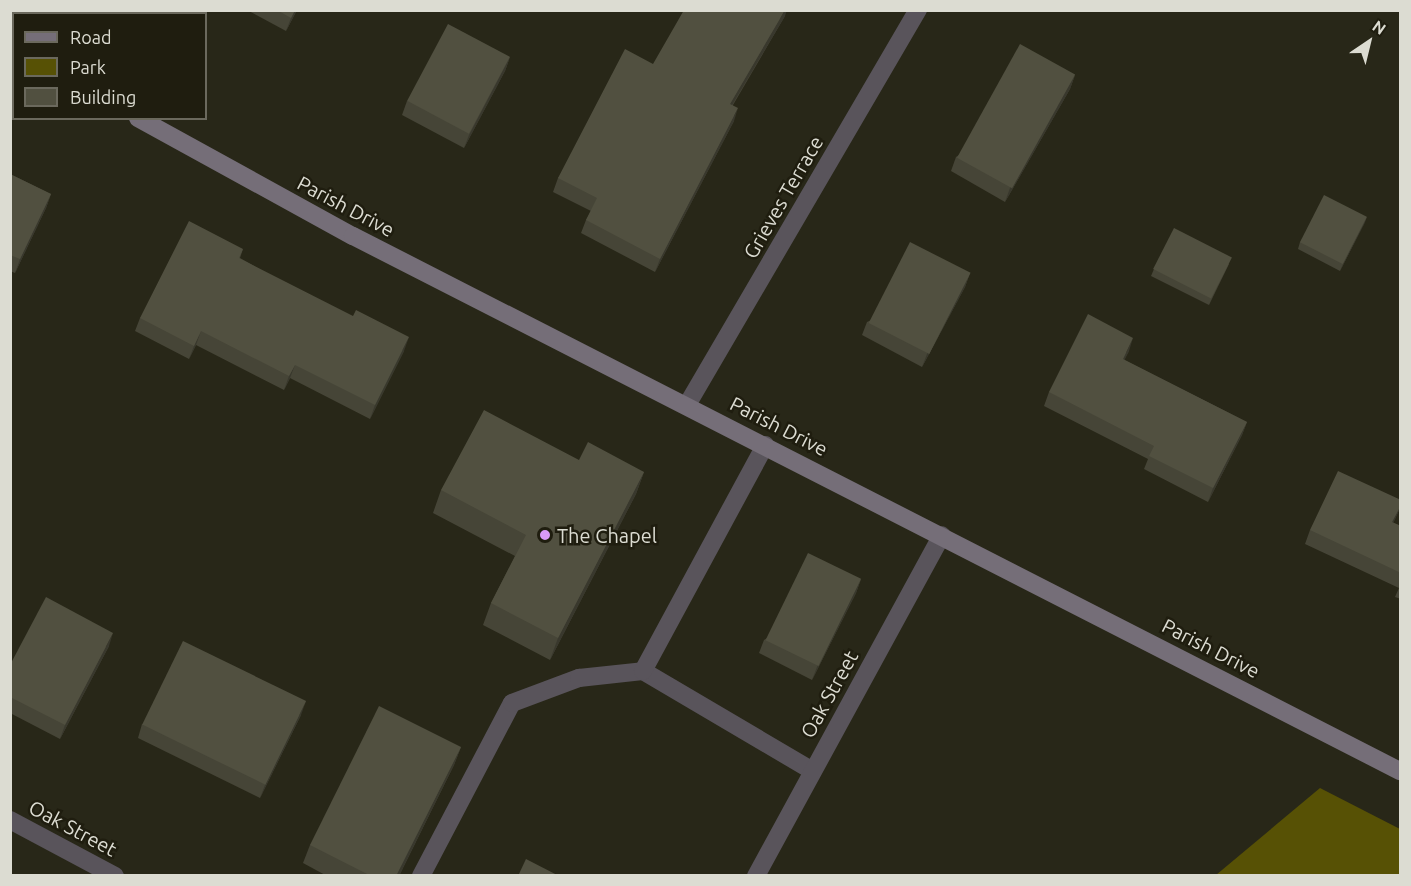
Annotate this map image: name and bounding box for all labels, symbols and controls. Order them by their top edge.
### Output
legend [12,12,207,120]
north arrow [1339,12,1399,72]
text: N [1369,16,1389,38]
text: Road [70,27,112,47]
text: Park [70,57,106,77]
text: Building [70,87,136,107]
street label: Grieves Terrace [738,131,828,263]
street label: Parish Drive [293,170,399,242]
street label: Parish Drive [726,391,832,461]
place label: The Chapel [557,523,657,547]
marker: The Chapel [538,528,552,542]
street label: Parish Drive [1158,613,1264,683]
street label: Oak Street [795,646,863,742]
street label: Oak Street [25,795,121,861]

